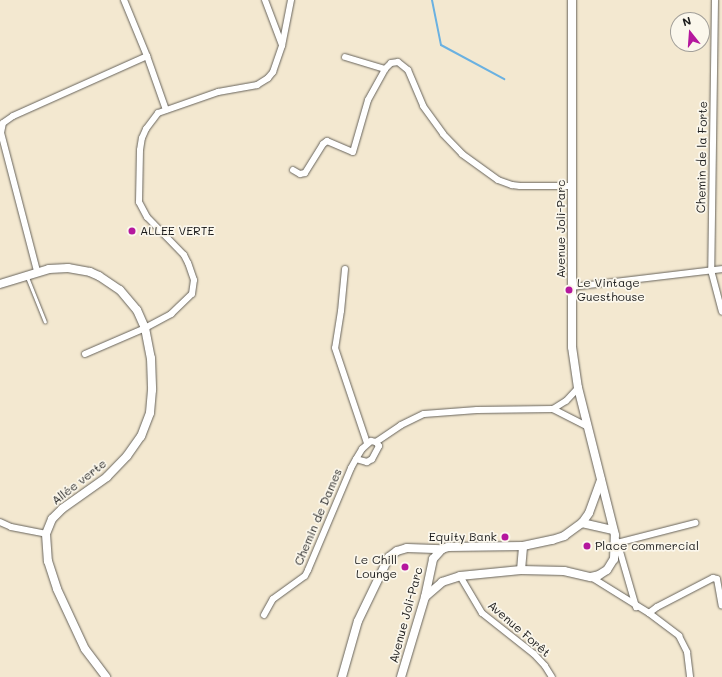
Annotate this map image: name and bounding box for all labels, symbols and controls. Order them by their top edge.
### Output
north arrow [670,12,710,52]
text: N [680,13,693,29]
street label: Chemin de la Forte [694,101,710,213]
street label: Avenue Joli-Parc [554,180,568,278]
place label: ALLEE VERTE [140,224,214,238]
marker: ALLEE VERTE [127,226,137,236]
place label: Le Vintage Guesthouse [577,276,645,304]
marker: Le Vintage Guesthouse [564,285,574,295]
street label: Allée verte [49,456,109,508]
street label: Chemin de Dames [291,466,345,568]
place label: Equity Bank [429,530,497,544]
marker: Equity Bank [500,532,510,542]
place label: Place commercial [595,539,699,553]
marker: Place commercial [582,541,592,551]
place label: Le Chill Lounge [354,553,397,581]
marker: Le Chill Lounge [400,562,410,572]
street label: Avenue Joli-Parc [386,565,426,665]
street label: Avenue Forêt [485,598,553,660]

